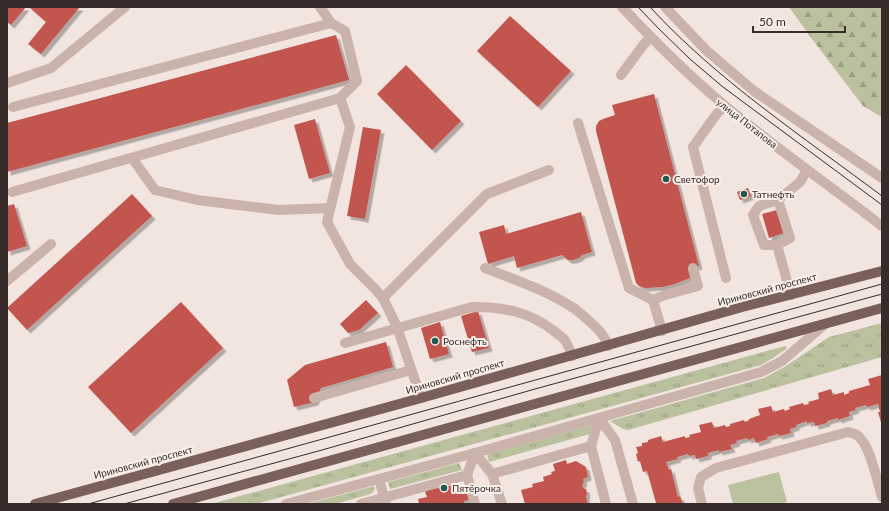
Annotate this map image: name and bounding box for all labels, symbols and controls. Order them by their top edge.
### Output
scale bar [753,8,845,34]
text: 50 m [759,14,786,29]
street label: улица Потапова [714,96,780,150]
place label: Светофор [674,173,720,185]
marker: Светофор [661,174,671,184]
place label: Татнефть [752,188,794,200]
marker: Татнефть [739,189,749,199]
street label: Ириновский проспект [716,270,818,308]
place label: Роснефть [443,335,487,347]
marker: Роснефть [430,336,440,346]
street label: Ириновский проспект [404,356,506,396]
street label: Ириновский проспект [92,443,194,481]
place label: Пятёрочка [452,482,501,494]
marker: Пятёрочка [439,483,449,493]

